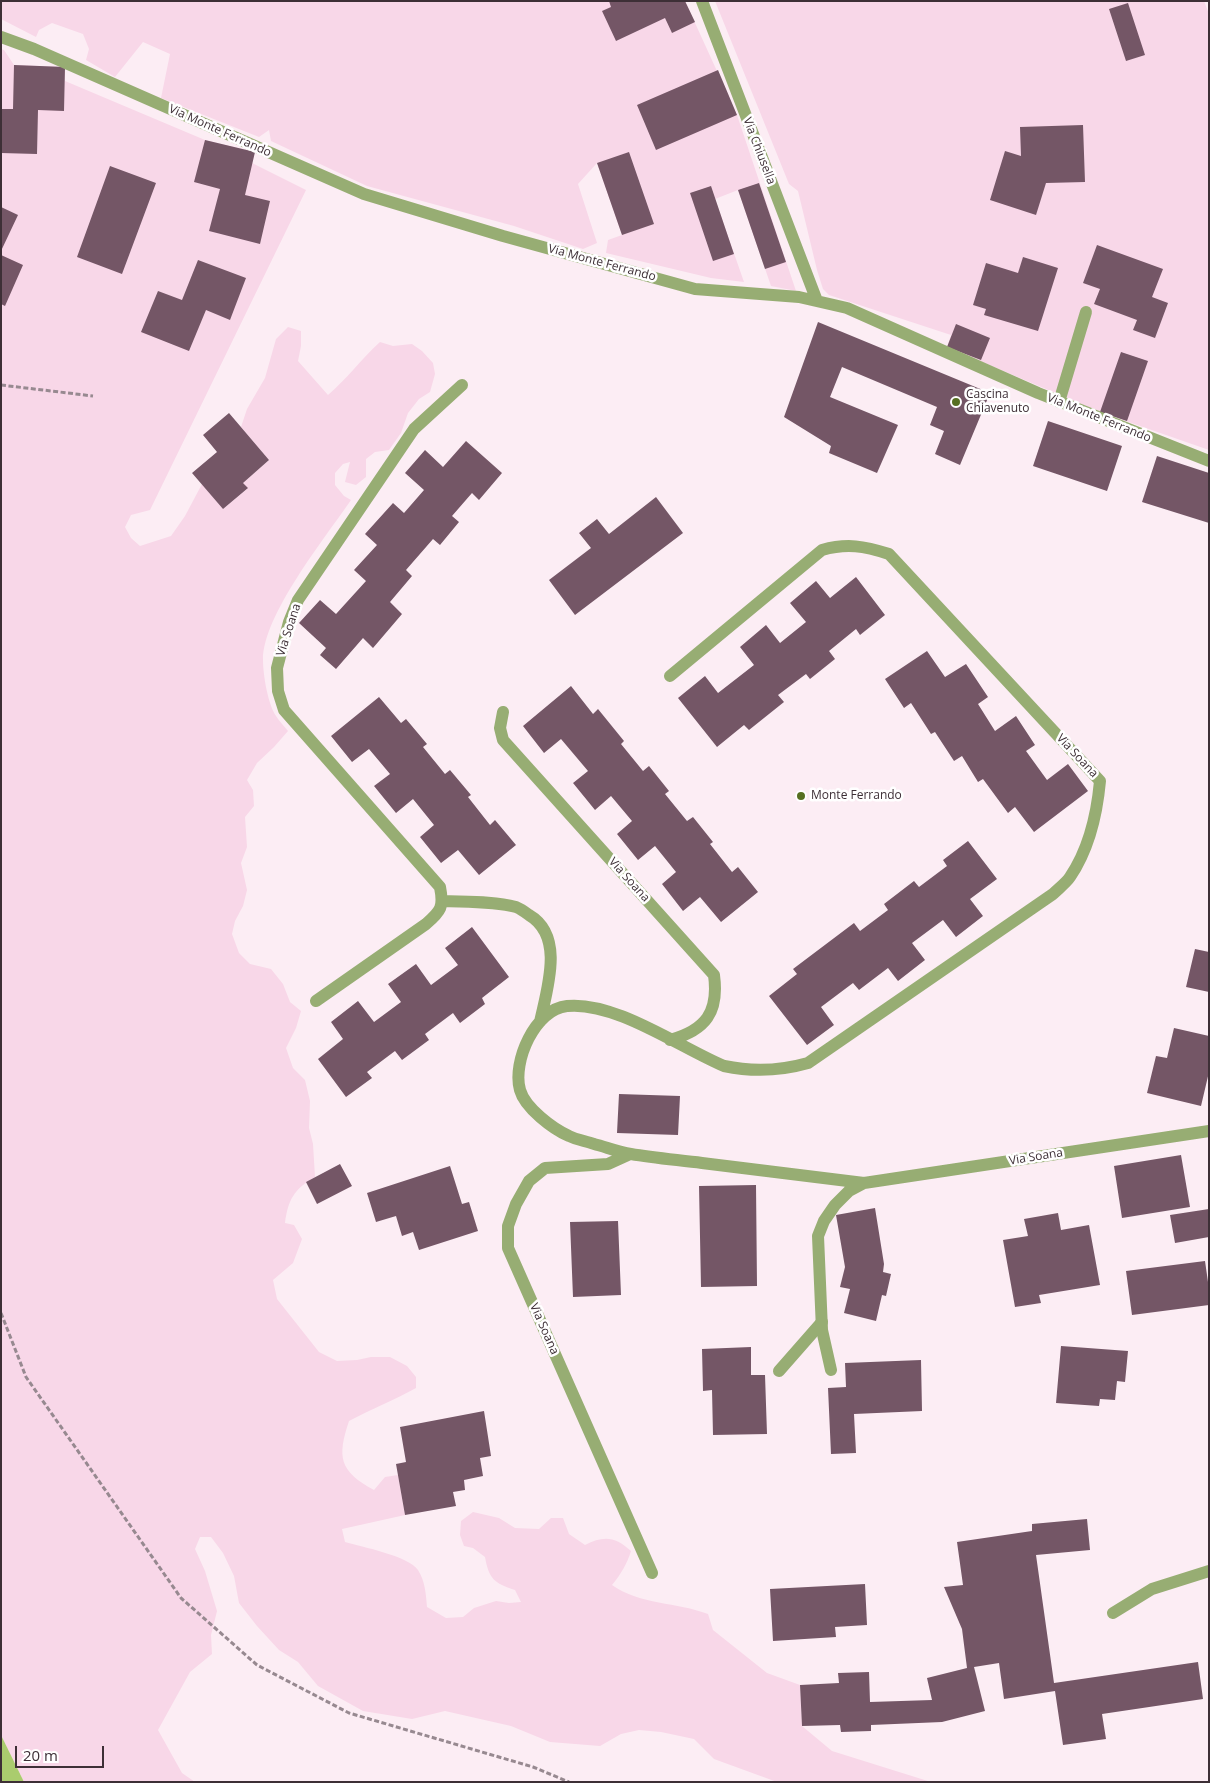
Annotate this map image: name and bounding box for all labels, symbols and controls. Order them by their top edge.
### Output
street label: Via Monte Ferrando [166,102,274,160]
street label: Via Chiusella [740,116,778,186]
street label: Via Monte Ferrando [547,242,657,284]
place label: Cascina Chiavenuto [966,388,1030,416]
street label: Via Monte Ferrando [1045,391,1153,445]
marker: Cascina Chiavenuto [950,396,962,408]
street label: Via Soana [274,602,304,658]
street label: Via Soana [1053,731,1101,781]
place label: Monte Ferrando [811,789,902,803]
marker: Monte Ferrando [795,790,807,802]
street label: Via Soana [605,855,653,905]
street label: Via Soana [1008,1146,1064,1168]
street label: Via Soana [526,1301,562,1357]
scale bar [18,1736,106,1768]
text: 20 m [23,1745,58,1765]

